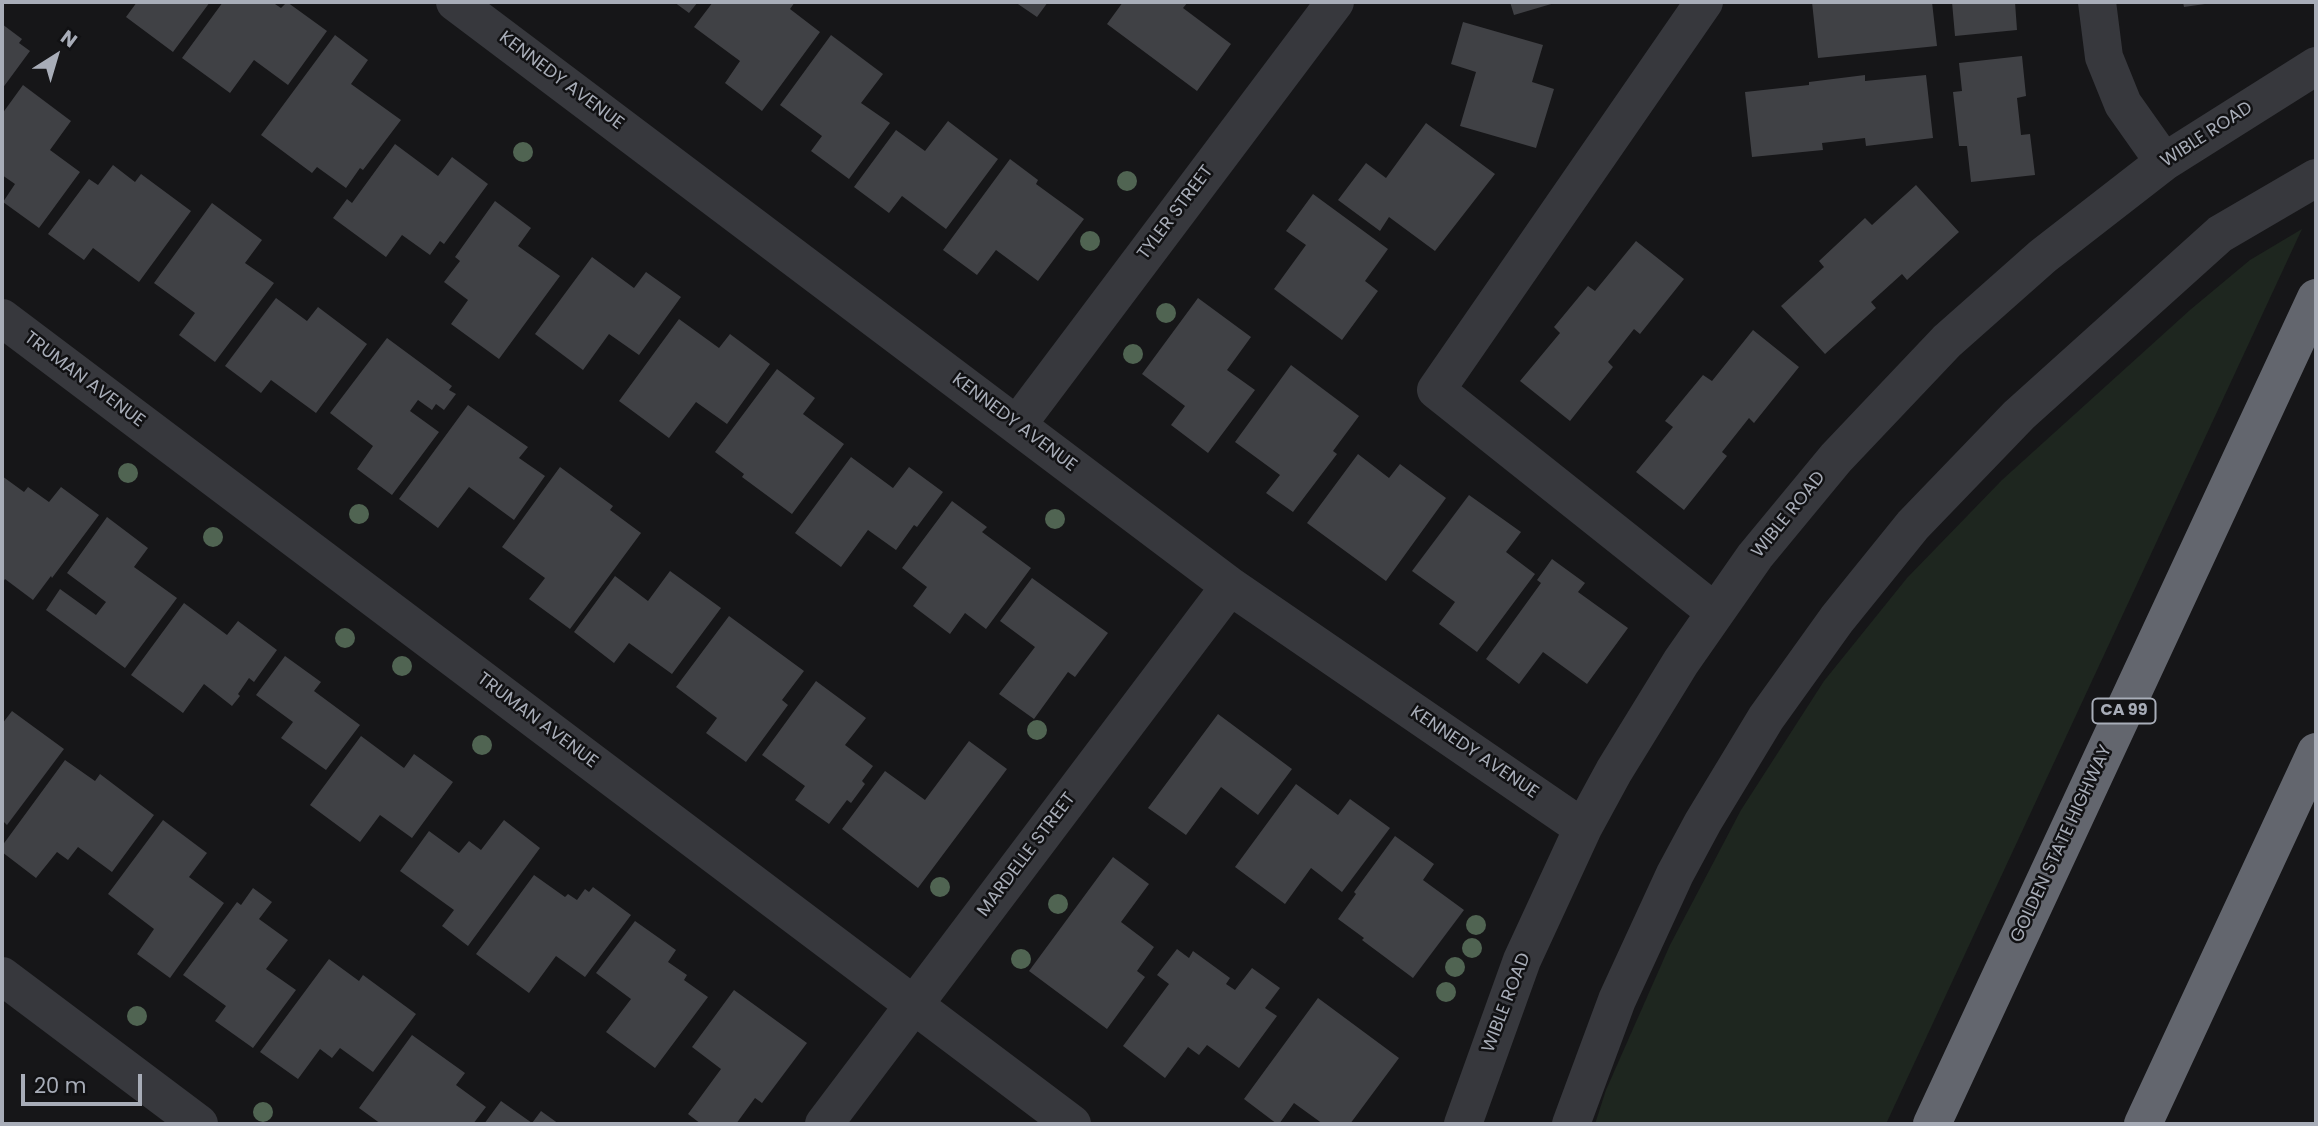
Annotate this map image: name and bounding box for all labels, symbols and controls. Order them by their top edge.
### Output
north arrow [21,21,91,91]
text: N [55,24,83,54]
street label: KENNEDY AVENUE [495,27,627,135]
street label: WIBLE ROAD [2157,97,2257,173]
street label: TYLER STREET [1134,162,1218,264]
street label: TRUMAN AVENUE [19,328,149,432]
street label: KENNEDY AVENUE [948,369,1080,477]
street label: WIBLE ROAD [1748,467,1830,563]
street label: TRUMAN AVENUE [472,669,602,773]
road number: CA 99 [2092,698,2156,724]
street label: KENNEDY AVENUE [1406,702,1542,804]
street label: GOLDEN STATE HIGHWAY [2007,742,2117,946]
street label: MARDELLE STREET [973,789,1081,921]
street label: WIBLE ROAD [1478,950,1536,1056]
scale bar [24,1060,145,1104]
text: 20 m [34,1071,87,1100]

